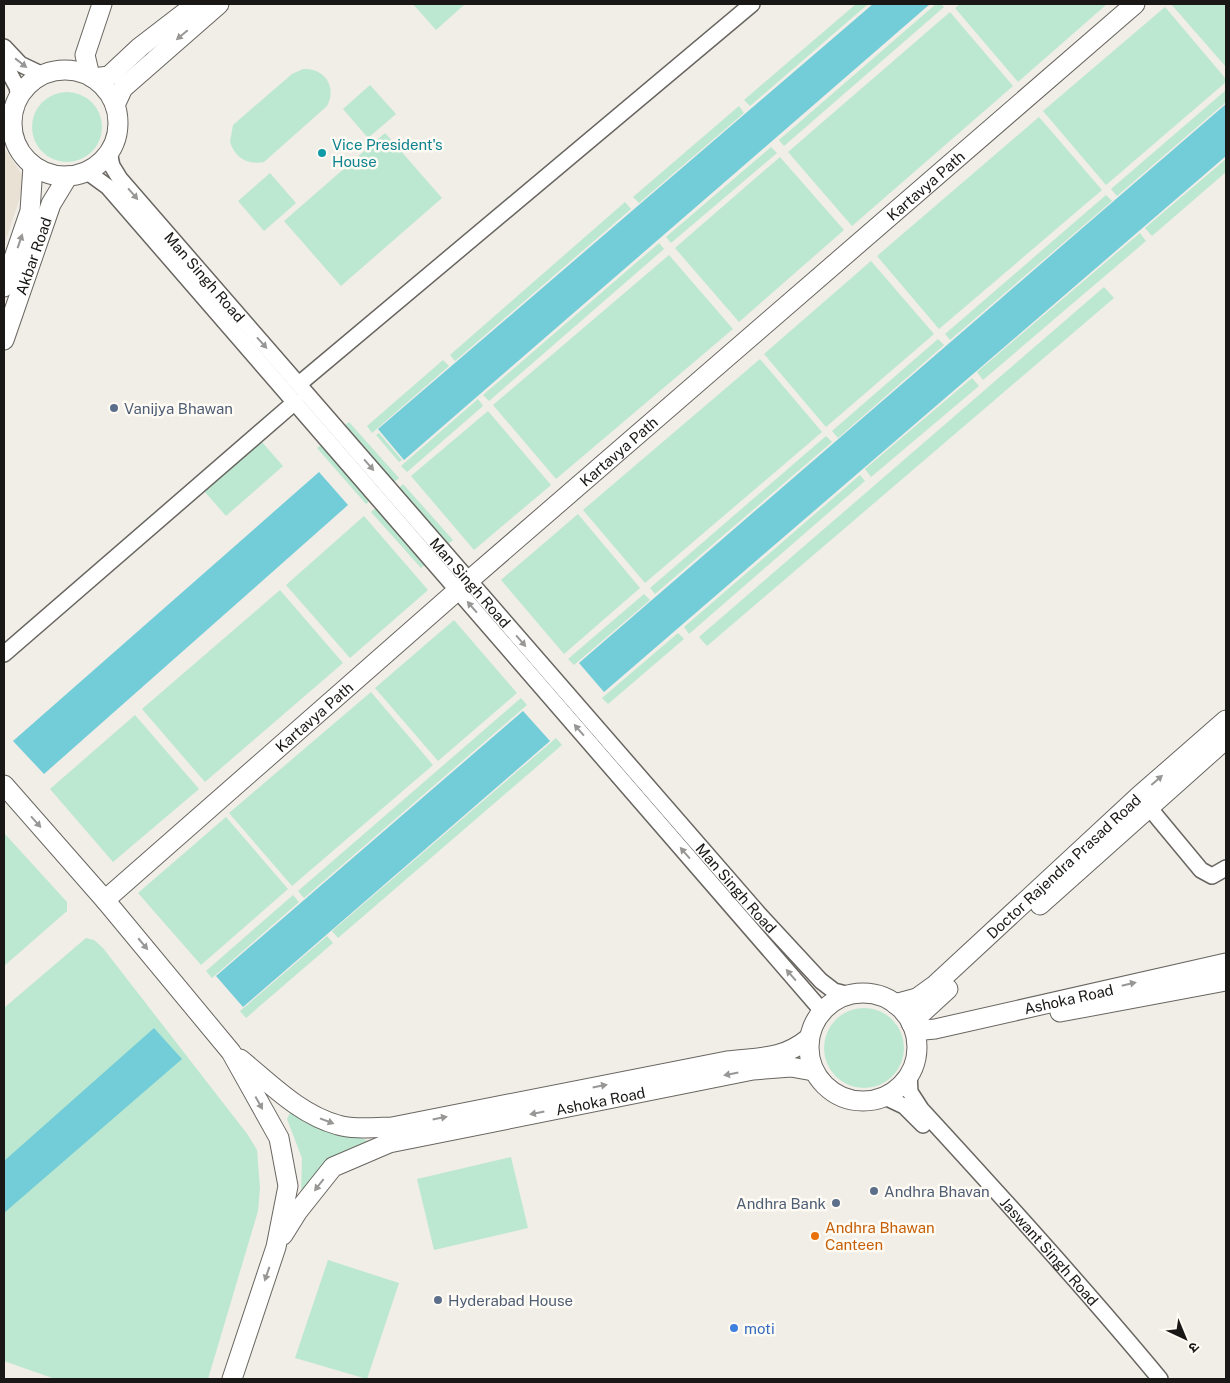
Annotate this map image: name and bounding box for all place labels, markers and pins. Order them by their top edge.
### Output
place label: Vice President's House [332,136,442,170]
marker: Vice President's House [316,147,328,159]
place label: Vanijya Bhawan [124,400,233,417]
marker: Vanijya Bhawan [108,402,120,414]
place label: Andhra Bhavan [884,1183,990,1200]
marker: Andhra Bhavan [868,1185,880,1197]
place label: Andhra Bank [736,1195,826,1212]
marker: Andhra Bank [830,1197,842,1209]
place label: Andhra Bhawan Canteen [825,1219,935,1253]
marker: Andhra Bhawan Canteen [809,1230,821,1242]
place label: Hyderabad House [448,1292,573,1309]
marker: Hyderabad House [432,1294,444,1306]
place label: moti [744,1320,775,1337]
marker: moti [728,1322,740,1334]

